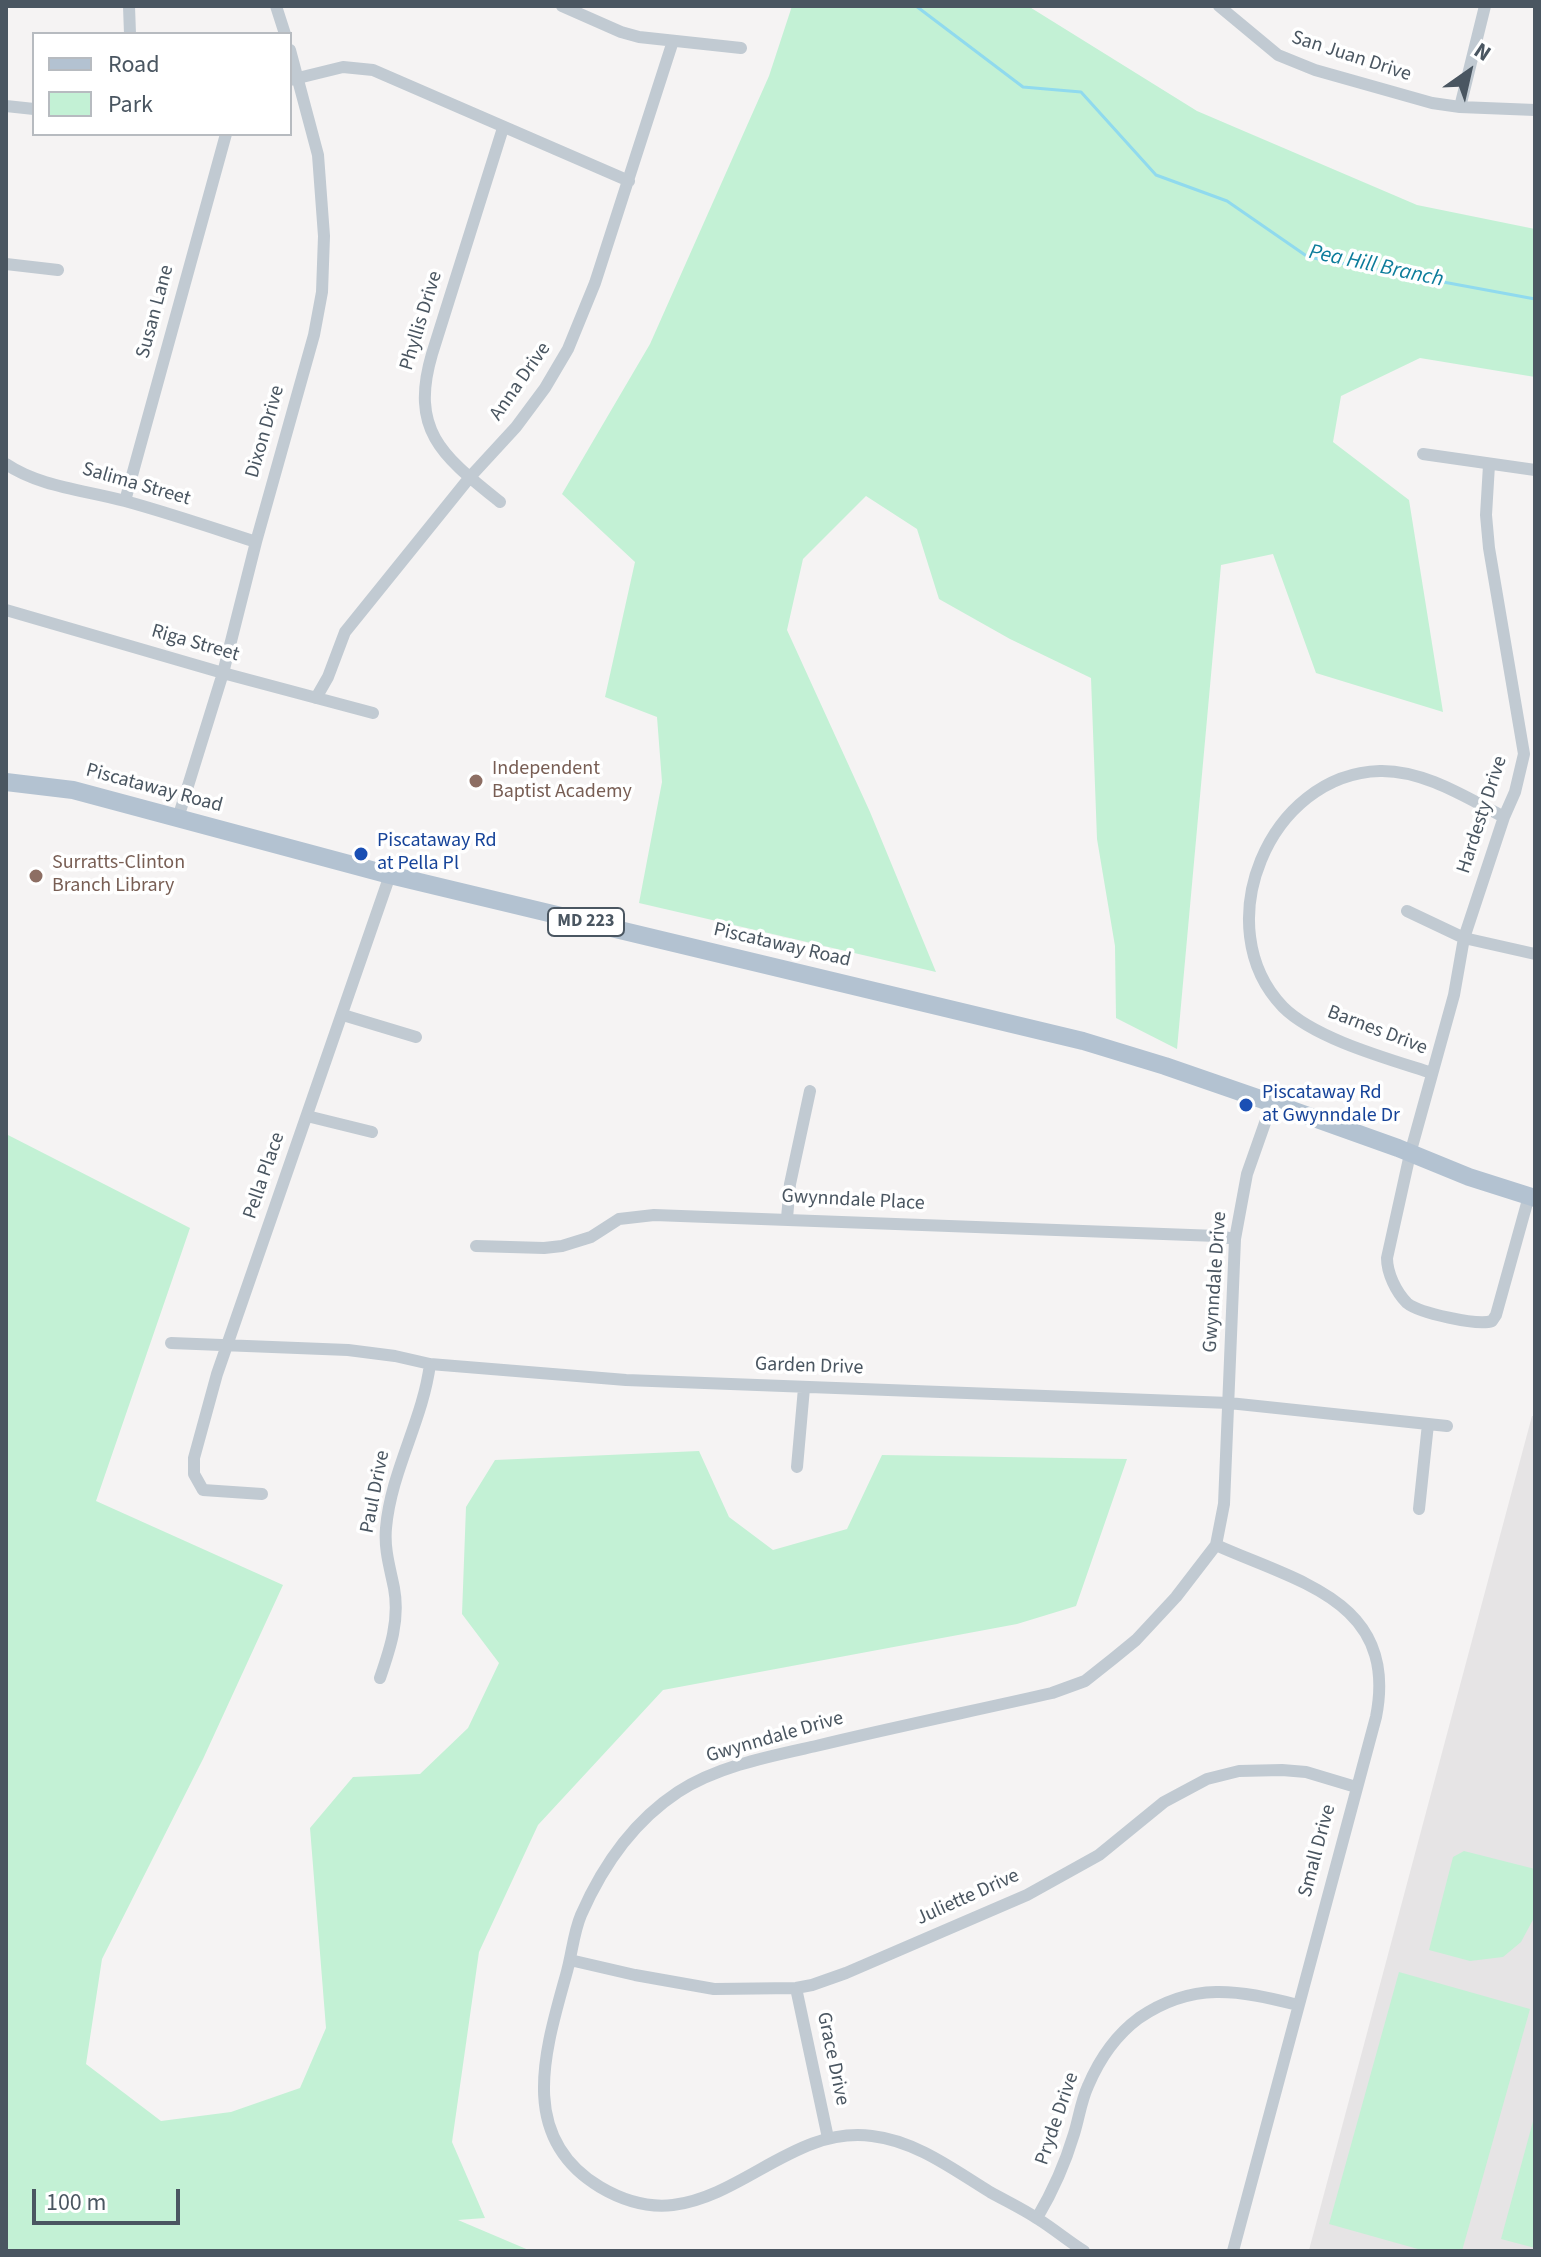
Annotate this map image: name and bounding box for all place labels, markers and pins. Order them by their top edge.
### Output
place label: Independent Baptist Academy [492,758,632,805]
marker: Independent Baptist Academy [467,772,485,790]
place label: Piscataway Rd at Pella Pl [377,830,497,877]
marker: Piscataway Rd at Pella Pl [352,845,370,863]
place label: Surratts-Clinton Branch Library [52,852,185,899]
marker: Surratts-Clinton Branch Library [27,867,45,885]
place label: Piscataway Rd at Gwynndale Dr [1262,1082,1400,1129]
marker: Piscataway Rd at Gwynndale Dr [1237,1096,1255,1114]

